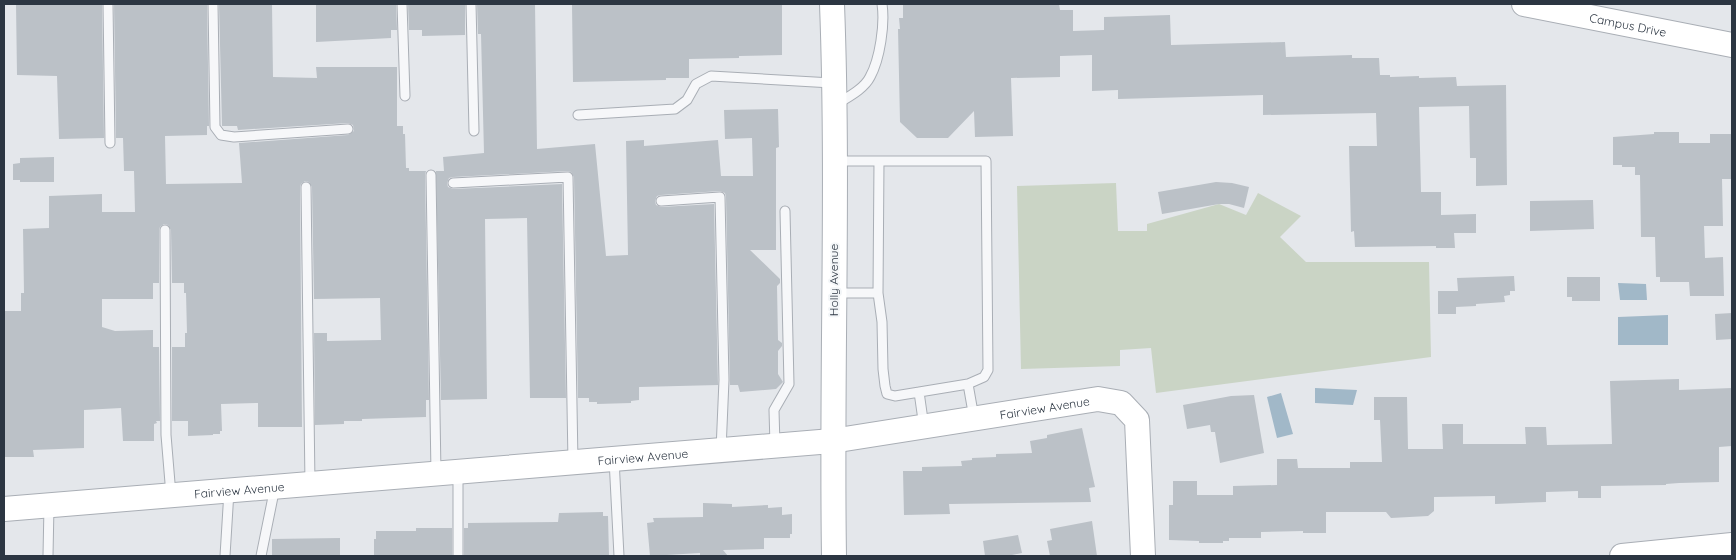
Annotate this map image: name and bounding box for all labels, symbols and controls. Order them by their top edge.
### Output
street label: Campus Drive [1588,10,1668,39]
street label: Holly Avenue [826,244,841,316]
street label: Fairview Avenue [999,393,1091,422]
street label: Fairview Avenue [597,445,689,468]
street label: Fairview Avenue [193,478,285,501]

